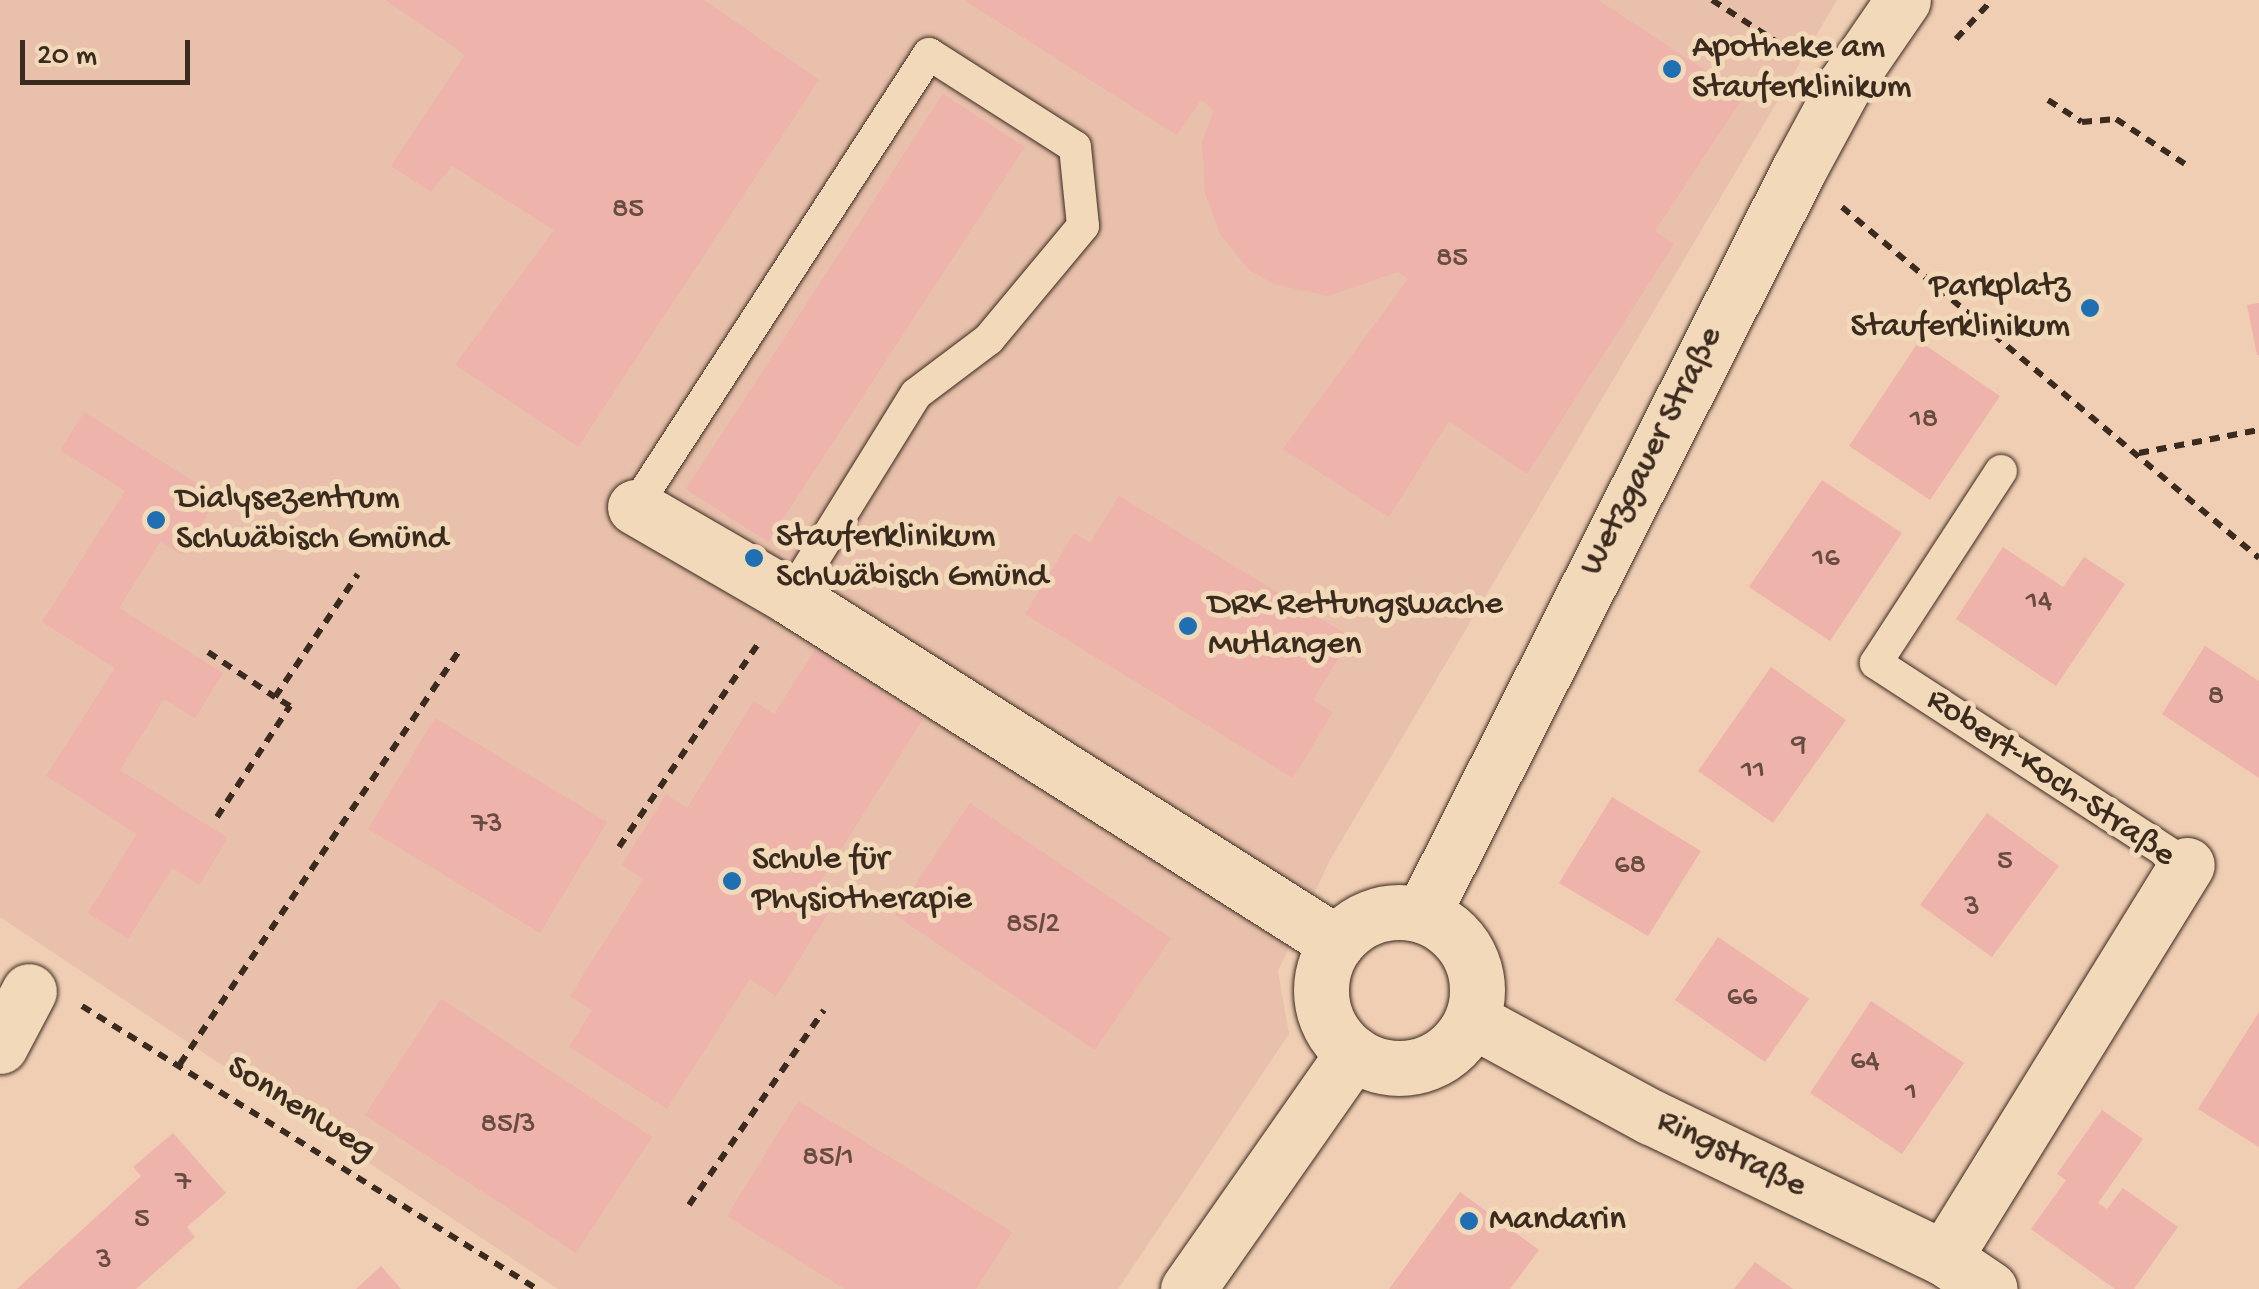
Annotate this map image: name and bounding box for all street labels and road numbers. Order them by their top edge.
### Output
street label: Wetzgauer Straße [1572,321,1734,583]
street label: Robert-Koch-Straße [1917,680,2183,878]
street label: Sonnenweg [218,1048,382,1172]
street label: Ringstraße [1650,1101,1812,1209]

